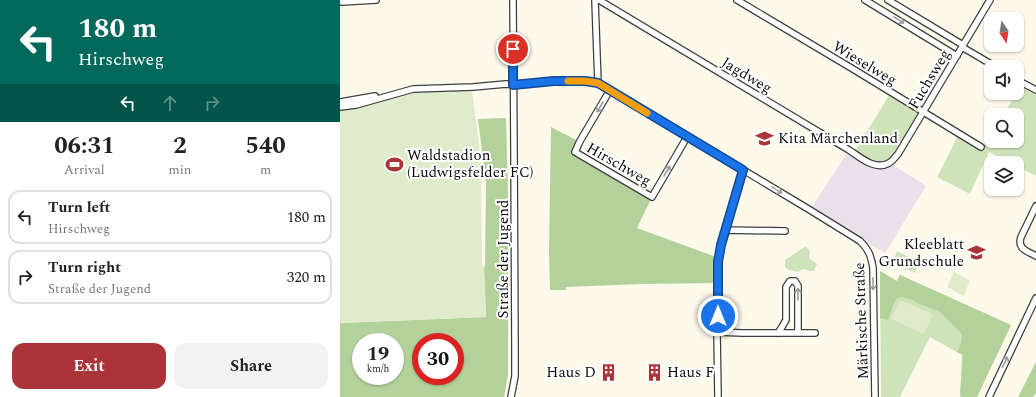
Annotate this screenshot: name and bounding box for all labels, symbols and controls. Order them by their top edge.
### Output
text: 180 m [78,7,157,50]
north arrow [984,12,1024,52]
map controls [984,12,1024,196]
icon: left [12,16,64,68]
one-way arrow [893,17,905,25]
pin [496,32,530,66]
street label: Wieselweg [828,35,901,92]
icon: arrive [502,38,524,60]
street label: Fuchsweg [902,45,956,114]
text: Hirschweg [78,46,164,73]
street label: Jagdweg [717,51,777,100]
button: sound [984,60,1024,100]
icon: left [117,92,139,114]
icon: ahead [159,92,181,114]
icon: right [201,92,223,114]
one-way arrow [596,101,604,113]
button: search [984,108,1024,148]
place label: Kita Märchenland [778,127,898,150]
text: 06:31 [54,128,114,164]
text: 2 [173,128,187,164]
text: 540 [245,128,286,164]
school or university icon: Kita Märchenland [755,128,775,148]
street label: Hirschweg [582,137,656,192]
place label: Waldstadion (Ludwigsfelder FC) [407,144,534,184]
sports icon: Waldstadion (Ludwigsfelder FC) [384,154,404,174]
button: layers [984,156,1024,196]
text: Arrival [64,160,105,180]
text: min [169,160,191,180]
text: m [260,160,271,180]
one-way arrow [663,166,671,177]
one-way arrow [771,186,782,194]
text: Turn left [48,196,110,219]
street label: Straße der Jugend [492,200,515,318]
icon: left [14,206,36,228]
text: 180 m [287,206,326,229]
text: Hirschweg [48,219,110,239]
place label: Kleeblatt Grundschule [879,233,964,273]
school or university icon: Kleeblatt Grundschule [967,243,987,263]
text: Turn right [48,256,121,279]
street label: Märkische Straße [848,262,875,380]
icon: right [14,266,36,288]
text: 320 m [287,266,326,289]
one-way arrow [869,277,877,290]
text: Straße der Jugend [48,279,151,299]
one-way arrow [794,288,802,301]
position arrow [697,295,739,337]
speed limit sign: 30 [412,333,464,385]
text: 19 [367,339,389,369]
button: Exit [12,343,166,389]
button: Share [174,343,328,389]
one-way arrow [1002,356,1010,368]
text: km/h [367,361,389,377]
place label: Haus D [546,361,596,384]
place label: Haus F [667,361,714,384]
building icon: Haus D [599,362,619,382]
building icon: Haus F [644,362,664,382]

